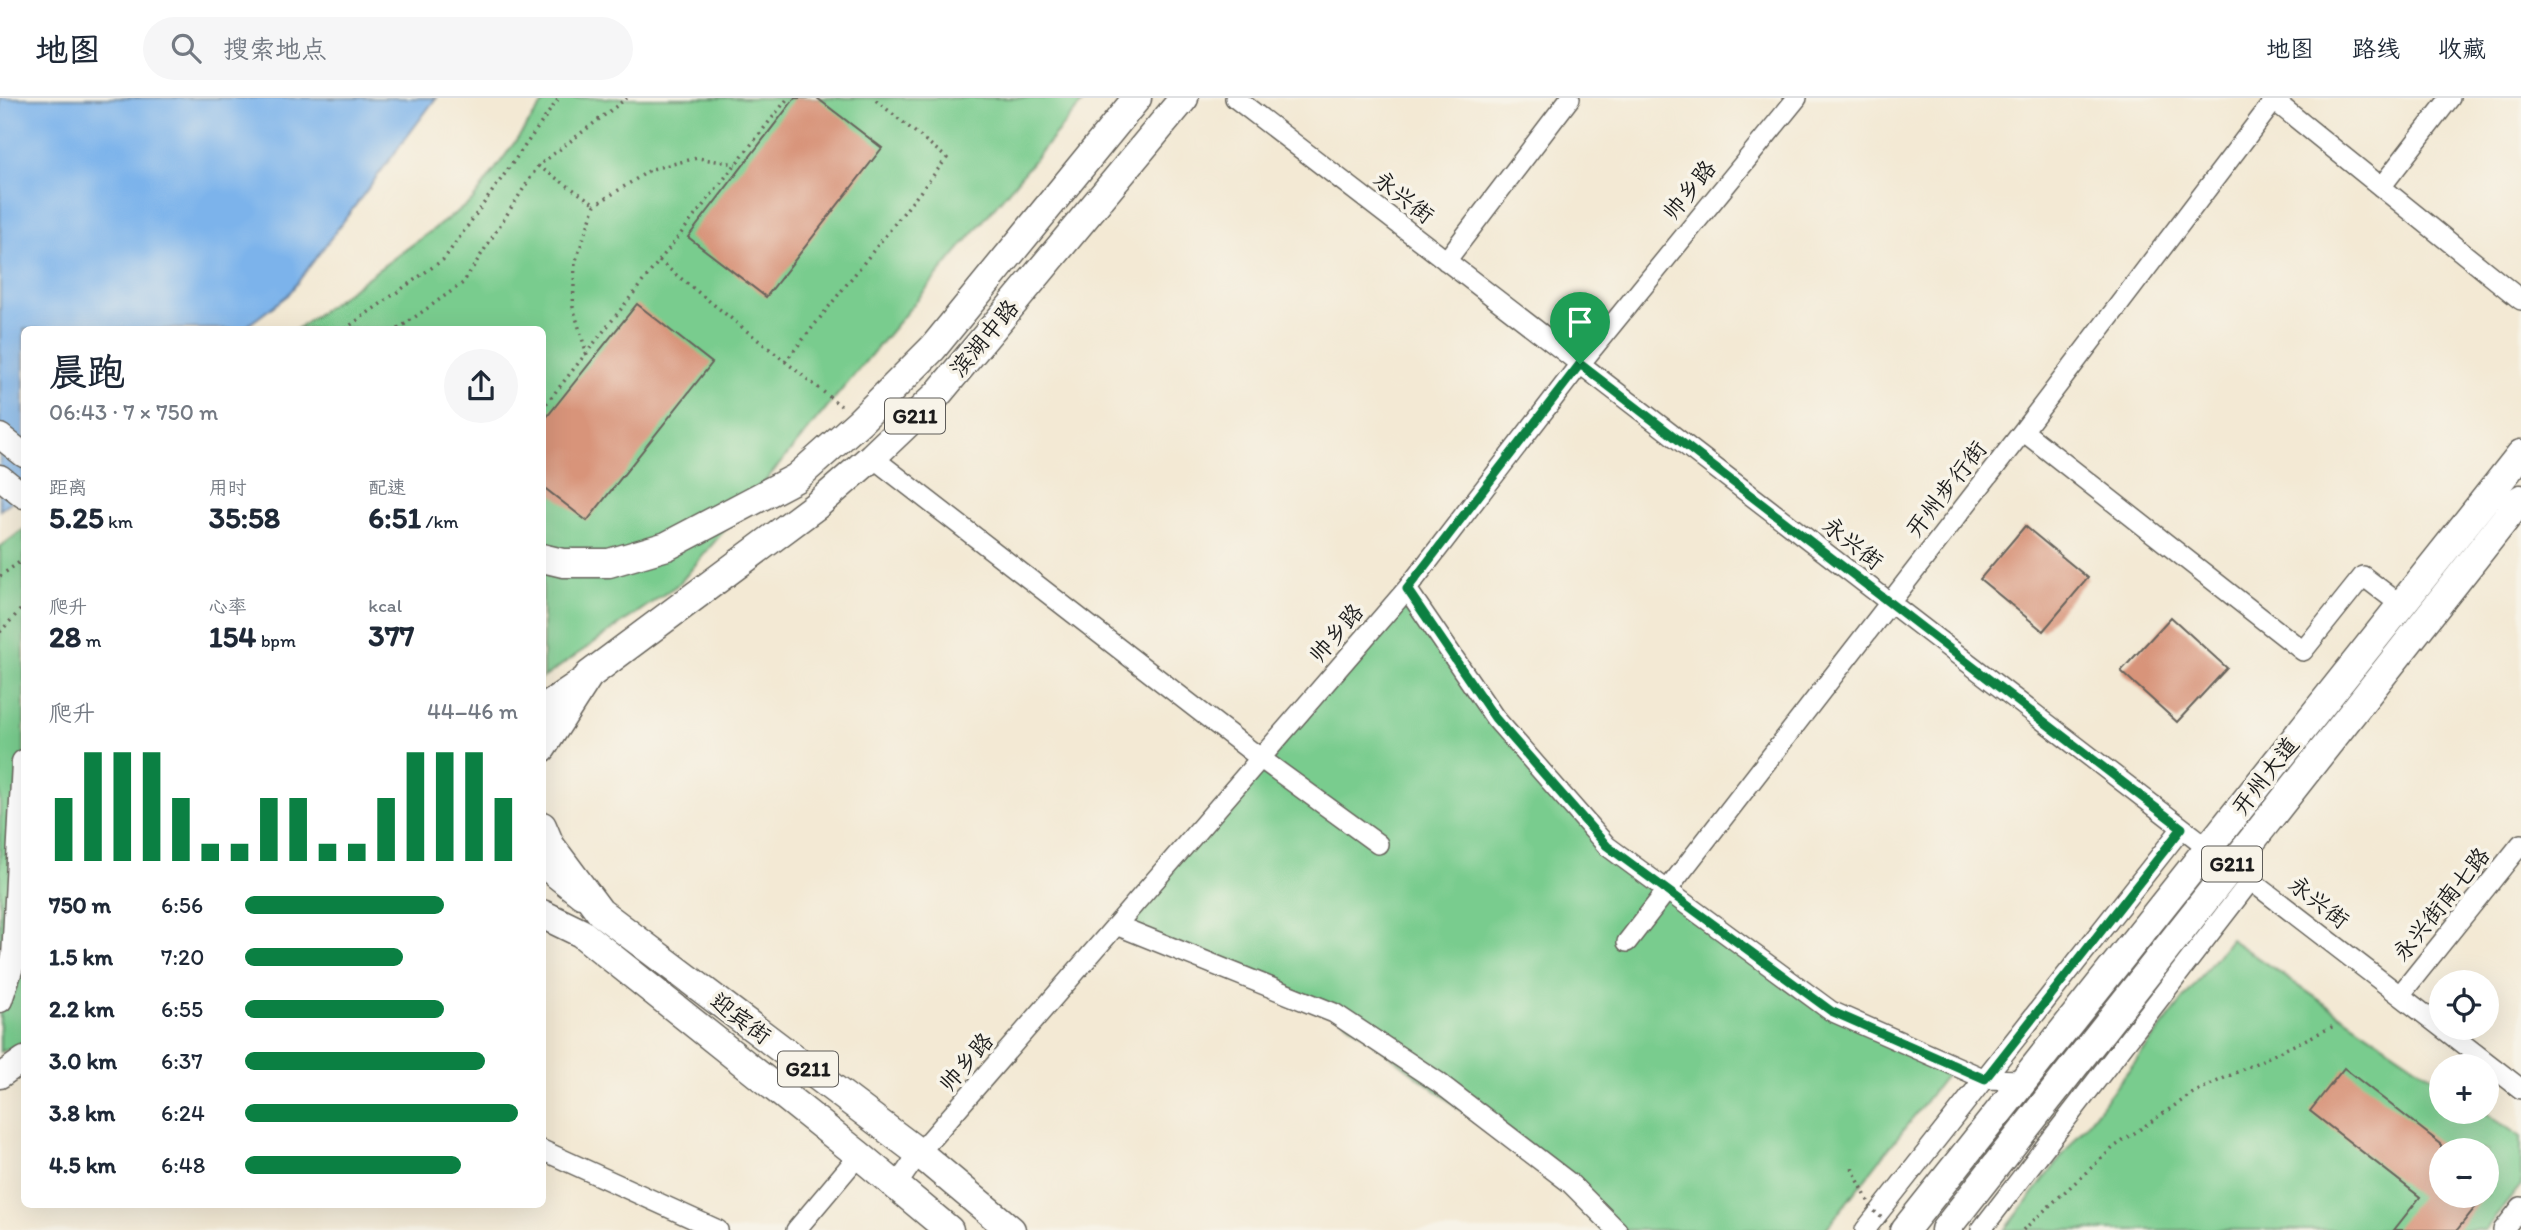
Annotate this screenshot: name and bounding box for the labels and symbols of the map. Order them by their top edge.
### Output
street label: 帅乡路 [1656,154,1722,226]
street label: 永兴街 [1368,165,1440,229]
pin [1550,292,1610,364]
street label: 滨湖中路 [944,294,1024,382]
road number: G211 [885,398,945,434]
street label: 开州步行街 [1900,435,1992,543]
street label: 永兴街 [1817,511,1889,575]
street label: 帅乡路 [1303,598,1369,668]
street label: 开州大道 [2226,731,2304,821]
street label: 永兴街南七路 [2387,842,2495,966]
road number: G211 [2202,846,2262,882]
street label: 永兴街 [2283,870,2355,934]
street label: 迎宾街 [705,986,777,1050]
street label: 帅乡路 [933,1027,999,1097]
road number: G211 [778,1052,838,1086]

